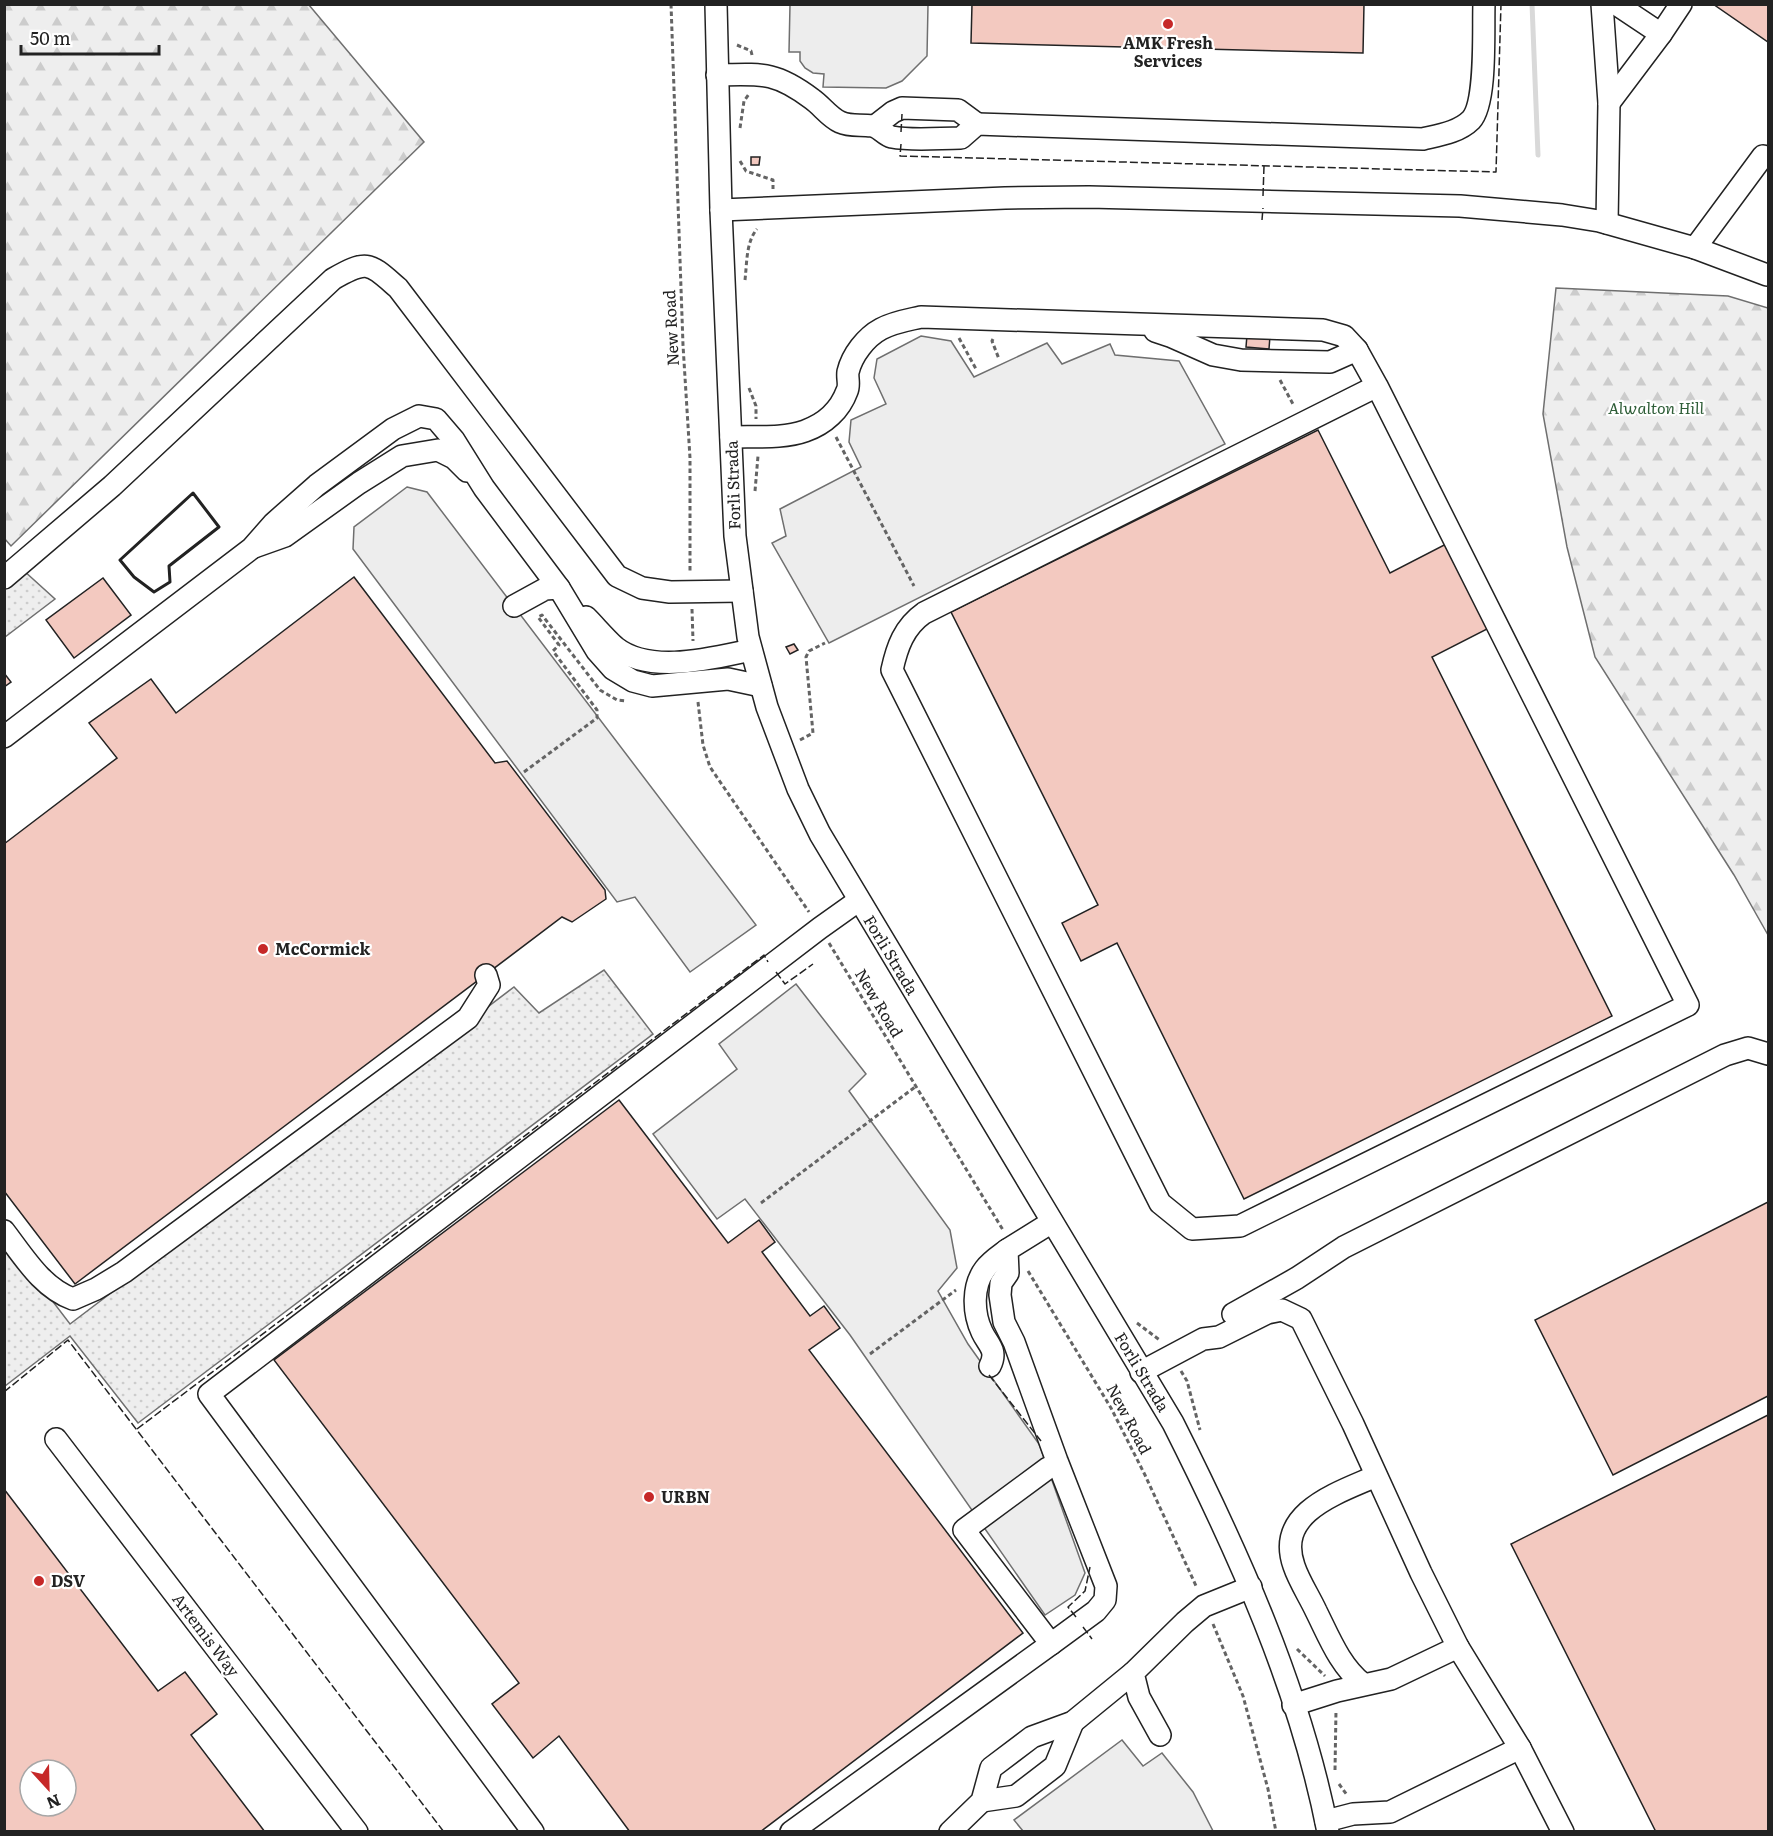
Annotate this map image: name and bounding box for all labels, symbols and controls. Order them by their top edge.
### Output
marker: AMK Fresh Services [1161,17,1175,31]
scale bar [21,18,159,56]
text: 50 m [30,24,71,51]
place label: AMK Fresh Services [1123,30,1213,72]
street label: New Road [656,289,684,367]
park label: Alwalton Hill [1608,395,1704,419]
street label: Forli Strada [718,439,746,530]
street label: Forli Strada [858,910,925,999]
place label: McCormick [275,936,370,960]
marker: McCormick [256,942,270,956]
street label: New Road [850,964,910,1042]
street label: Forli Strada [1109,1327,1176,1416]
street label: New Road [1101,1379,1159,1458]
place label: URBN [661,1484,710,1508]
marker: URBN [642,1490,656,1504]
place label: DSV [51,1568,85,1592]
marker: DSV [32,1574,46,1588]
street label: Artemis Way [167,1588,247,1682]
north arrow [18,1758,78,1818]
text: N [43,1789,65,1816]

